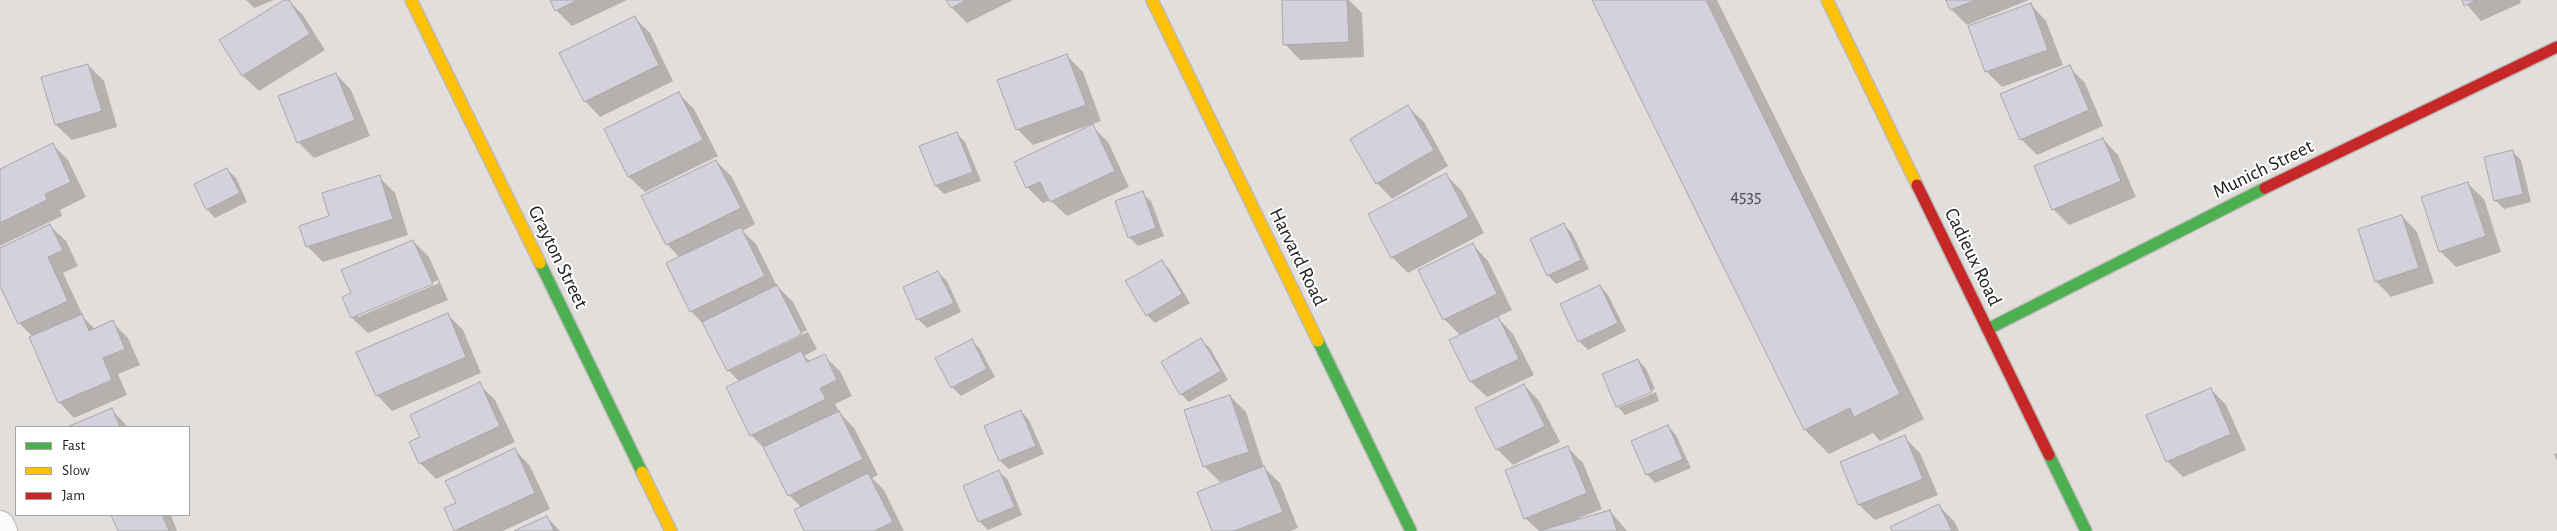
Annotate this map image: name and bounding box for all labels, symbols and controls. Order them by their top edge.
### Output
street label: Munich Street [2209,134,2317,204]
house number: 4535 [1730,186,1762,208]
street label: Grayton Street [523,201,593,313]
street label: Harvard Road [1264,204,1332,310]
street label: Cadieux Road [1939,204,2007,310]
legend [15,426,190,516]
text: Fast [62,438,85,453]
text: Slow [62,463,90,478]
text: Jam [62,488,85,503]

